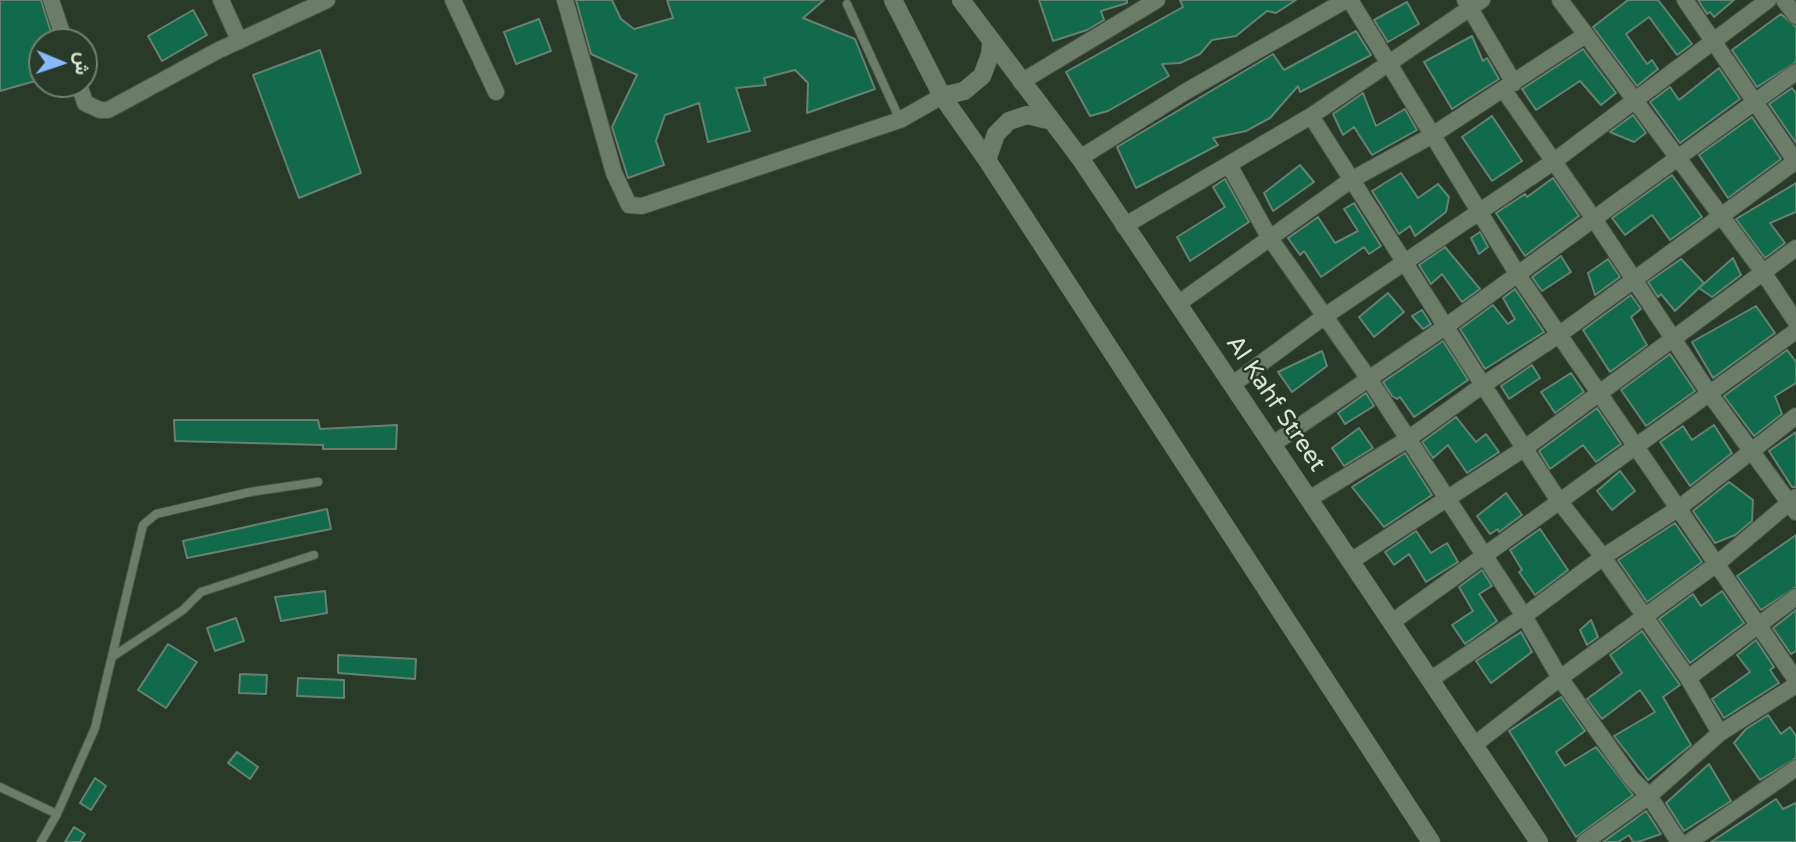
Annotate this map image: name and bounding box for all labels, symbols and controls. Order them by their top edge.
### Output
north arrow [28,28,98,98]
text: ش [71,52,93,75]
street label: Al Kahf Street [1219,331,1331,477]

